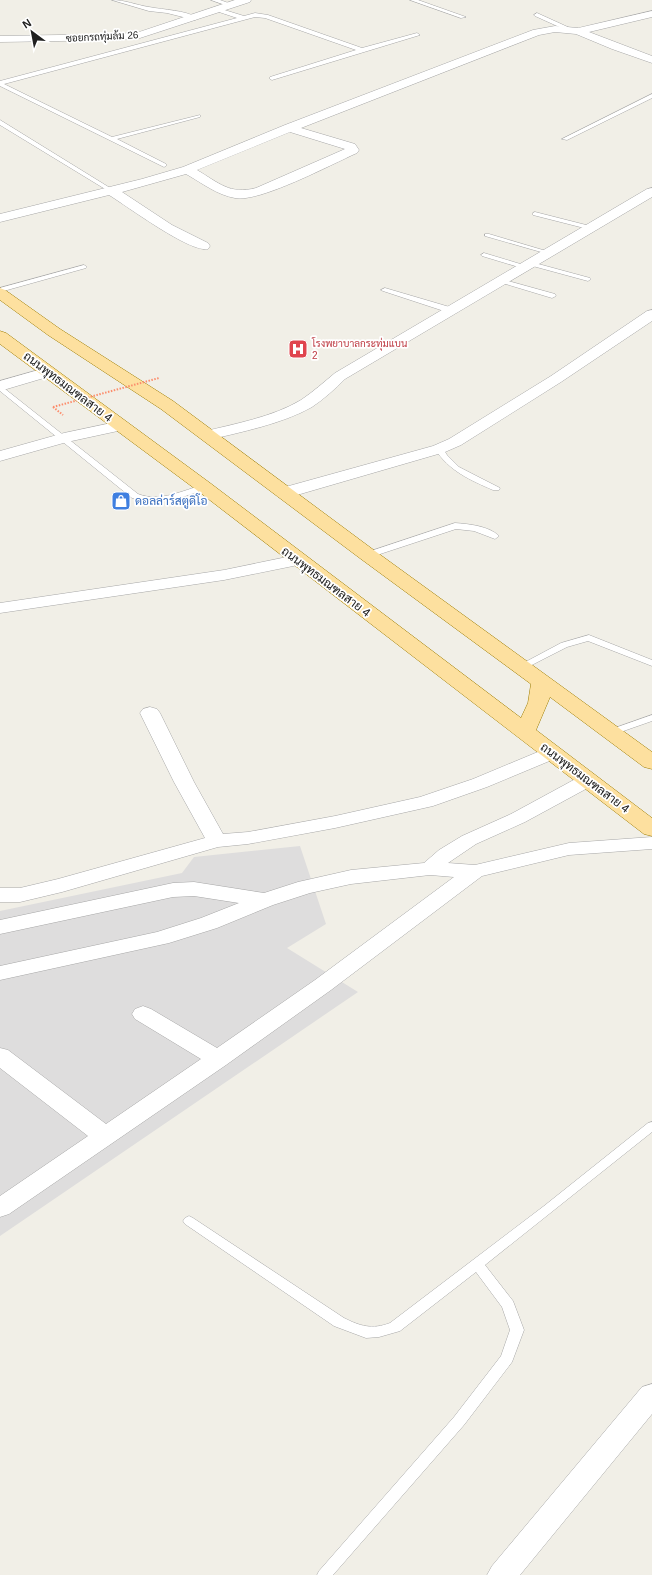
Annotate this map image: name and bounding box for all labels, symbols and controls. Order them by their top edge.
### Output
north arrow [12,12,52,52]
text: N [20,16,33,31]
street label: ซอยกรถทุ่มล้ม 26 [65,28,139,46]
place label: โรงพยาบาลกระทุ่มแบน 2 [311,337,407,361]
hospital icon: โรงพยาบาลกระทุ่มแบน 2 [287,338,309,360]
street label: ถนนพุทธมณฑลสาย 4 [20,349,115,427]
shop icon: ดอลล่าร์สตูดิโอ [110,490,132,512]
place label: ดอลล่าร์สตูดิโอ [135,493,208,509]
street label: ถนนพุทธมณฑลสาย 4 [278,544,373,622]
street label: ถนนพุทธมณฑลสาย 4 [537,740,632,818]

